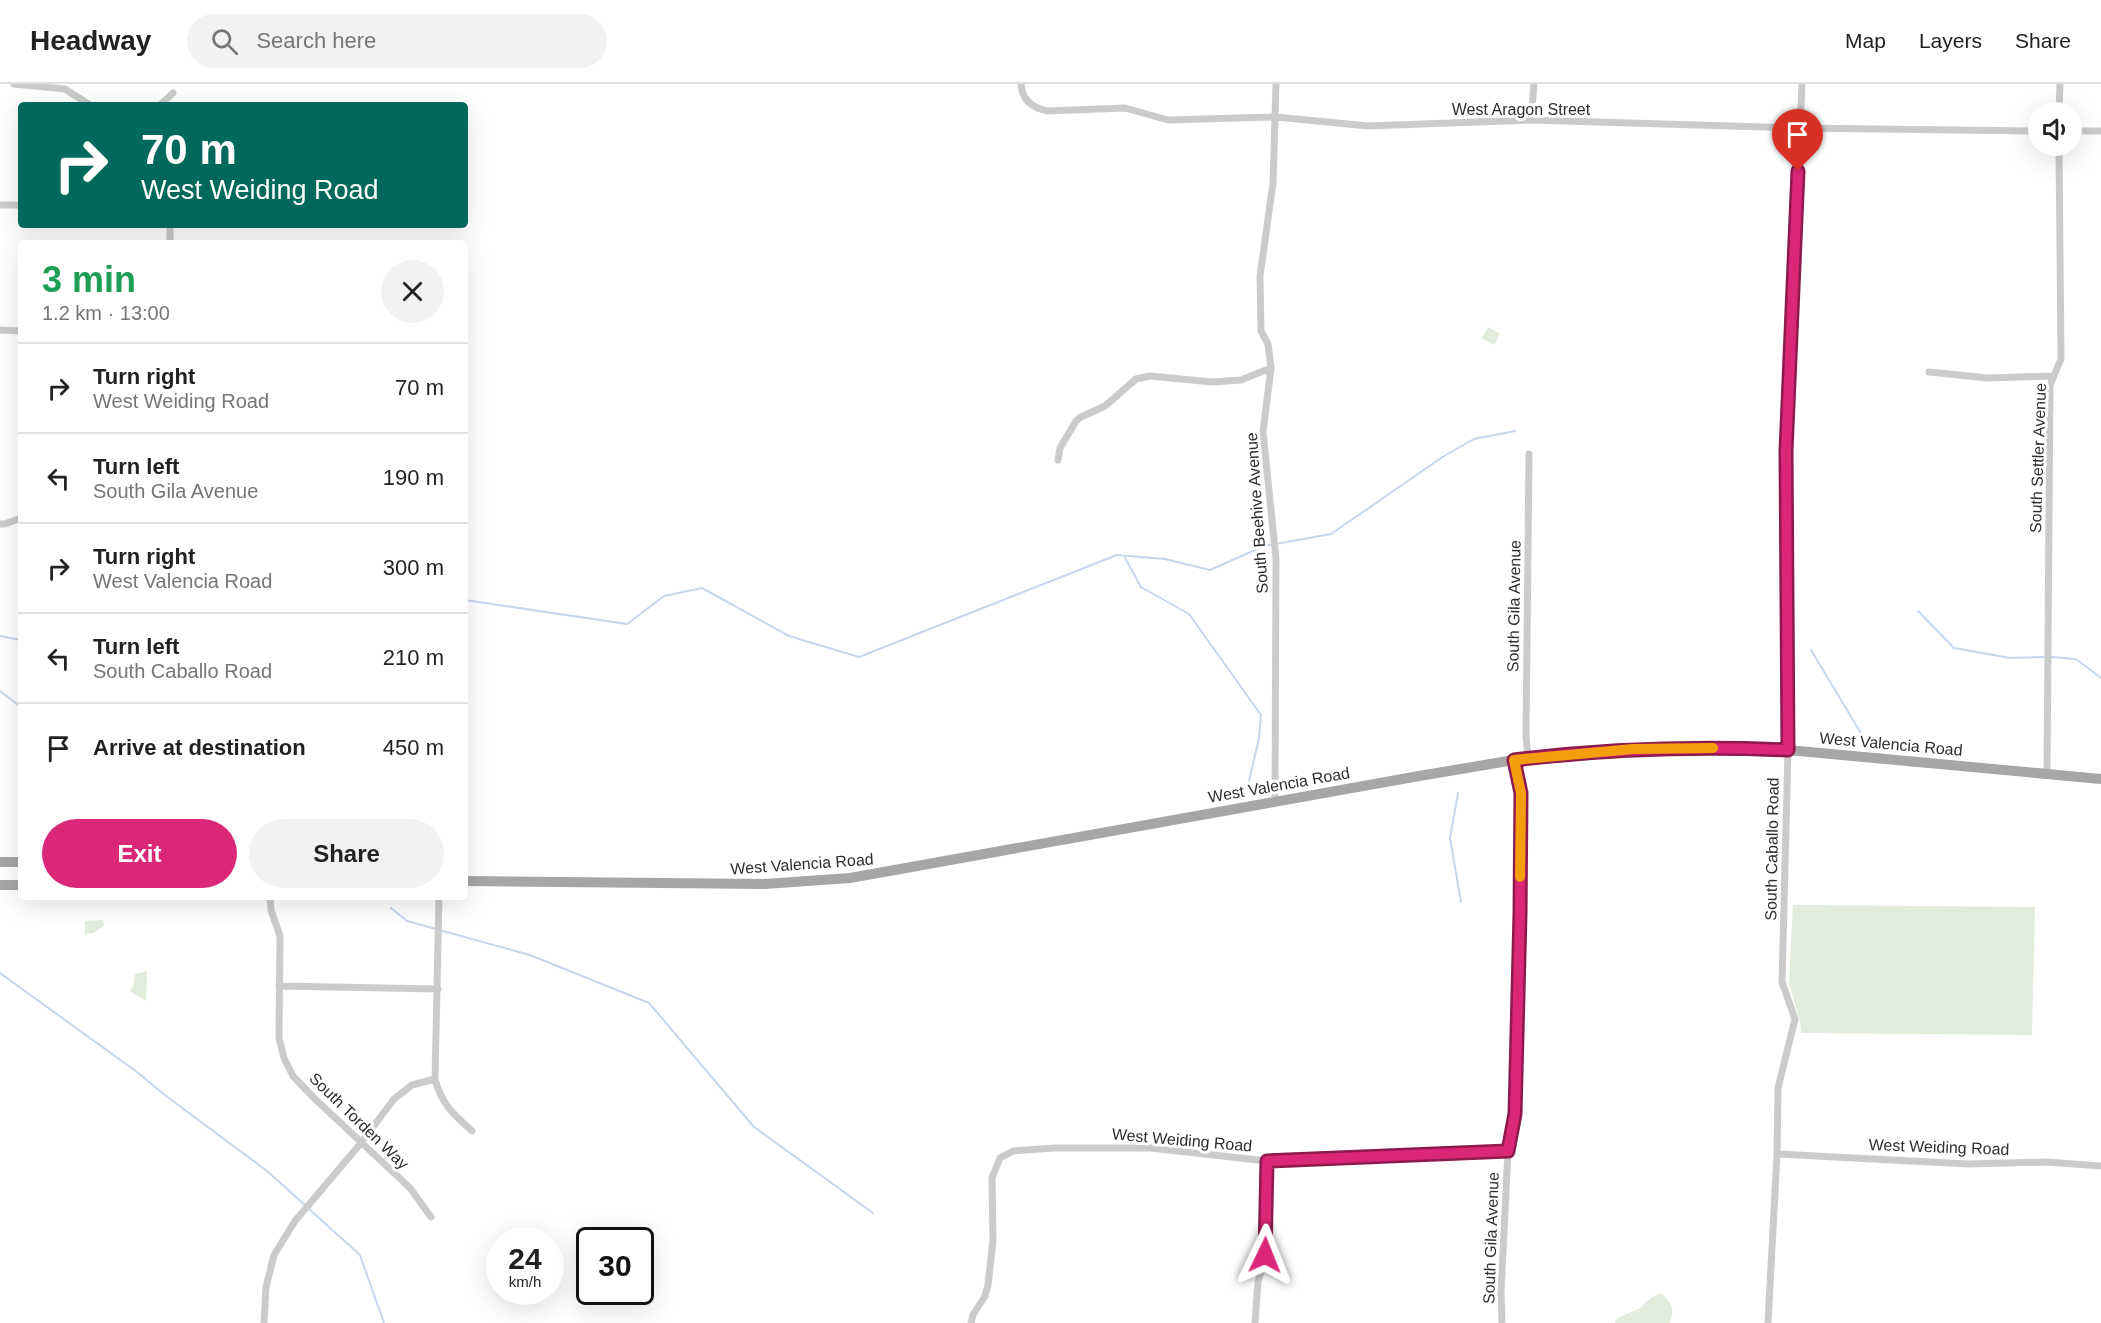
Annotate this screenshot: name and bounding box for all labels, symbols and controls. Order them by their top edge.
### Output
search box [187,14,607,68]
text: Headway [30,25,151,56]
icon: search [208,25,241,58]
text: Search here [256,28,376,53]
text: Map [1845,29,1886,52]
text: Layers [1919,29,1982,52]
text: Share [2015,29,2071,52]
street label: West Aragon Street [1452,101,1591,118]
map controls [2028,102,2082,156]
button: sound [2028,102,2082,156]
pin [1772,109,1823,171]
icon: arrive [1781,118,1814,151]
icon: right [42,126,120,204]
text: 70 m [141,126,237,173]
text: West Weiding Road [141,175,379,205]
text: 3 min [42,259,136,300]
button: close [381,260,444,323]
text: 1.2 km · 13:00 [42,302,170,324]
text: Turn right [93,364,195,389]
icon: right [42,372,75,405]
text: 70 m [395,375,444,400]
street label: South Settler Avenue [2027,383,2049,533]
text: West Weiding Road [93,390,269,412]
street label: South Beehive Avenue [1243,432,1271,594]
text: Turn left [93,454,179,479]
icon: left [42,462,75,495]
text: 190 m [383,465,444,490]
text: South Gila Avenue [93,480,258,502]
street label: South Gila Avenue [1504,540,1524,672]
text: Turn right [93,544,195,569]
icon: right [42,552,75,585]
text: 300 m [383,555,444,580]
text: West Valencia Road [93,570,272,592]
text: Turn left [93,634,179,659]
icon: left [42,642,75,675]
text: 210 m [383,645,444,670]
text: South Caballo Road [93,660,272,682]
street label: West Valencia Road [1819,729,1963,759]
icon: arrive [42,732,75,765]
text: Arrive at destination [93,735,306,760]
text: 450 m [383,735,444,760]
street label: West Valencia Road [1207,764,1351,806]
street label: South Caballo Road [1762,777,1782,921]
button: Exit [42,819,237,888]
button: Share [249,819,444,888]
street label: West Valencia Road [730,851,874,877]
street label: South Torden Way [306,1069,412,1173]
street label: West Weiding Road [1111,1125,1253,1155]
street label: West Weiding Road [1868,1136,2010,1158]
street label: South Gila Avenue [1480,1172,1502,1304]
position arrow [1233,1223,1297,1287]
speed limit sign: 30 [576,1227,654,1305]
text: 24 [508,1242,542,1275]
text: km/h [509,1273,541,1290]

